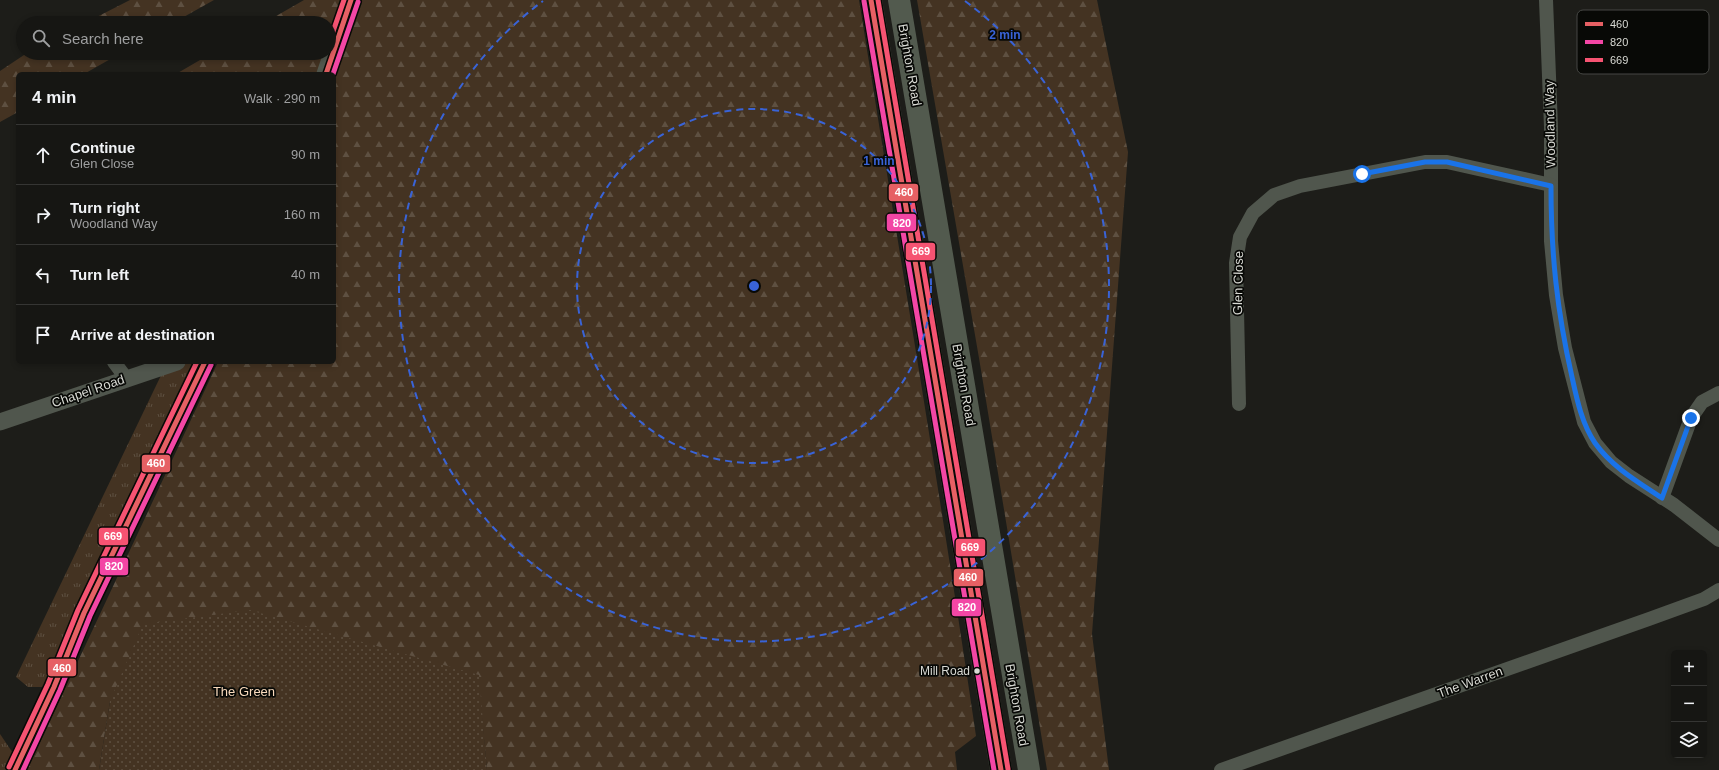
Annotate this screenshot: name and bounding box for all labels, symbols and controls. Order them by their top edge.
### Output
legend [1577,10,1709,74]
search box [16,16,336,60]
text: 460 [1610,18,1628,30]
street label: Brighton Road [895,23,925,107]
icon: search [30,27,52,49]
text: 2 min [989,28,1021,42]
text: Search here [62,30,144,47]
text: 820 [1610,36,1628,48]
text: 669 [1610,54,1628,66]
street label: Woodland Way [1542,80,1558,168]
text: 4 min [32,88,76,107]
text: Walk · 290 m [244,91,320,106]
text: Continue [70,139,135,156]
icon: ahead [32,144,54,166]
text: 90 m [291,147,320,162]
text: 1 min [863,154,895,168]
text: Glen Close [70,156,134,171]
route start [1353,165,1371,183]
line badge: 460 [888,183,919,202]
text: 460 [895,186,913,198]
text: Turn right [70,199,140,216]
icon: right [32,204,54,226]
text: 160 m [284,207,320,222]
line badge: 820 [886,213,917,232]
text: Woodland Way [70,216,157,231]
text: 820 [893,217,911,229]
line badge: 669 [905,242,936,261]
text: 669 [912,245,930,257]
street label: Glen Close [1230,251,1246,315]
icon: left [32,264,54,286]
text: Turn left [70,266,129,283]
text: 40 m [291,267,320,282]
centre of rings [747,279,761,293]
icon: arrive [32,324,54,346]
text: Arrive at destination [70,326,215,343]
street label: Brighton Road [949,343,979,427]
street label: Chapel Road [50,372,126,410]
route end [1682,409,1700,427]
line badge: 460 [141,454,171,473]
text: 460 [147,457,165,469]
line badge: 669 [98,527,129,546]
text: 669 [104,530,122,542]
line badge: 669 [955,538,986,557]
text: 669 [961,541,979,553]
line badge: 820 [99,557,129,576]
text: 820 [105,560,123,572]
line badge: 460 [953,568,984,587]
text: 460 [959,571,977,583]
line badge: 820 [951,598,982,617]
text: 820 [958,601,976,613]
map controls [1671,650,1707,758]
button: + [1671,650,1707,686]
line badge: 460 [47,658,77,677]
text: 460 [53,662,71,674]
street label: Brighton Road [1002,663,1032,747]
street label: The Warren [1435,663,1505,701]
place label: Mill Road [920,664,970,678]
marker: Mill Road [972,666,982,676]
park label: The Green [213,684,275,699]
button: − [1671,686,1707,722]
button: layers [1671,722,1707,758]

